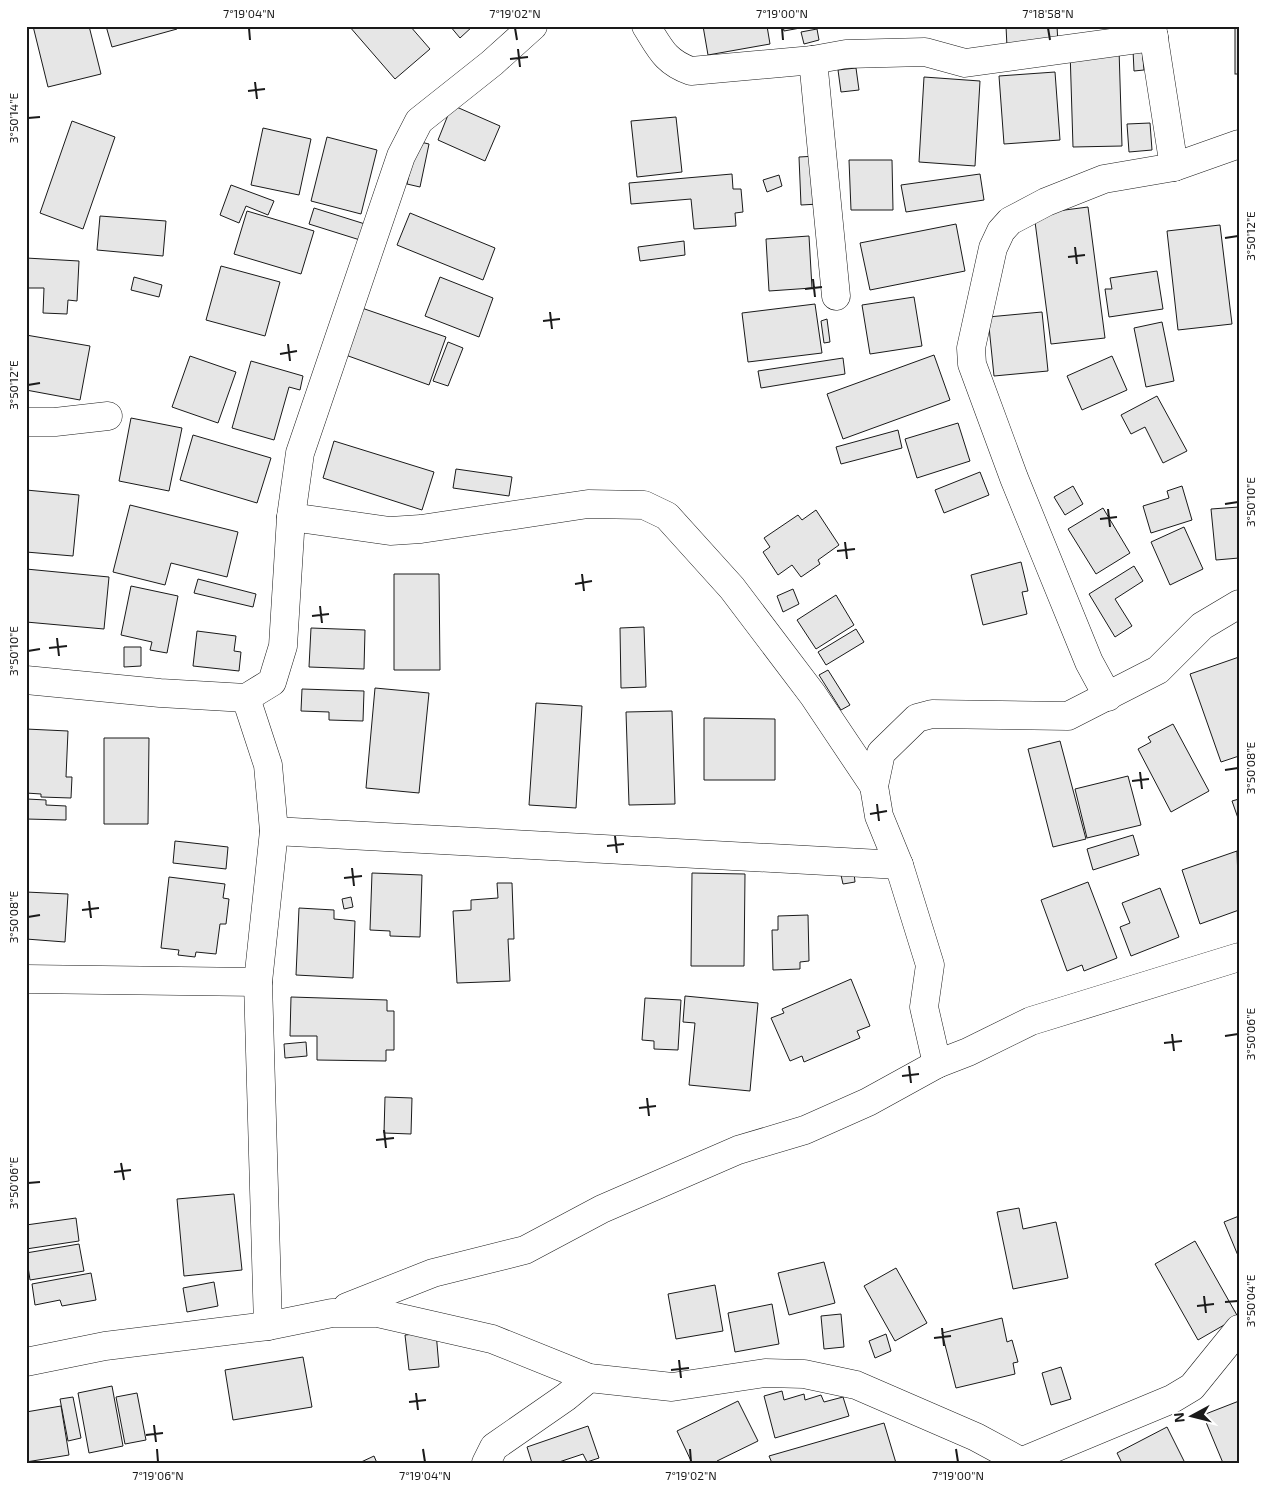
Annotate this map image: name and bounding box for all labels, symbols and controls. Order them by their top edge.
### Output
text: 7°19'04"N [223,6,275,20]
text: 7°19'02"N [489,6,541,20]
text: 7°19'00"N [756,6,808,20]
text: 7°18'58"N [1022,6,1074,20]
text: 3°50'14"E [6,93,20,143]
text: 3°50'12"E [1243,211,1257,261]
text: 3°50'12"E [6,360,20,410]
text: 3°50'10"E [1243,477,1257,527]
text: 3°50'10"E [6,626,20,676]
text: 3°50'08"E [1243,741,1257,794]
text: 3°50'08"E [6,890,20,943]
text: 3°50'06"E [1243,1008,1257,1060]
text: 3°50'06"E [6,1157,20,1209]
text: 3°50'04"E [1243,1274,1257,1327]
north arrow [1168,1392,1218,1442]
text: N [1170,1412,1188,1424]
text: 7°19'06"N [132,1468,184,1482]
text: 7°19'04"N [399,1468,451,1482]
text: 7°19'02"N [665,1468,717,1482]
text: 7°19'00"N [932,1468,984,1482]

